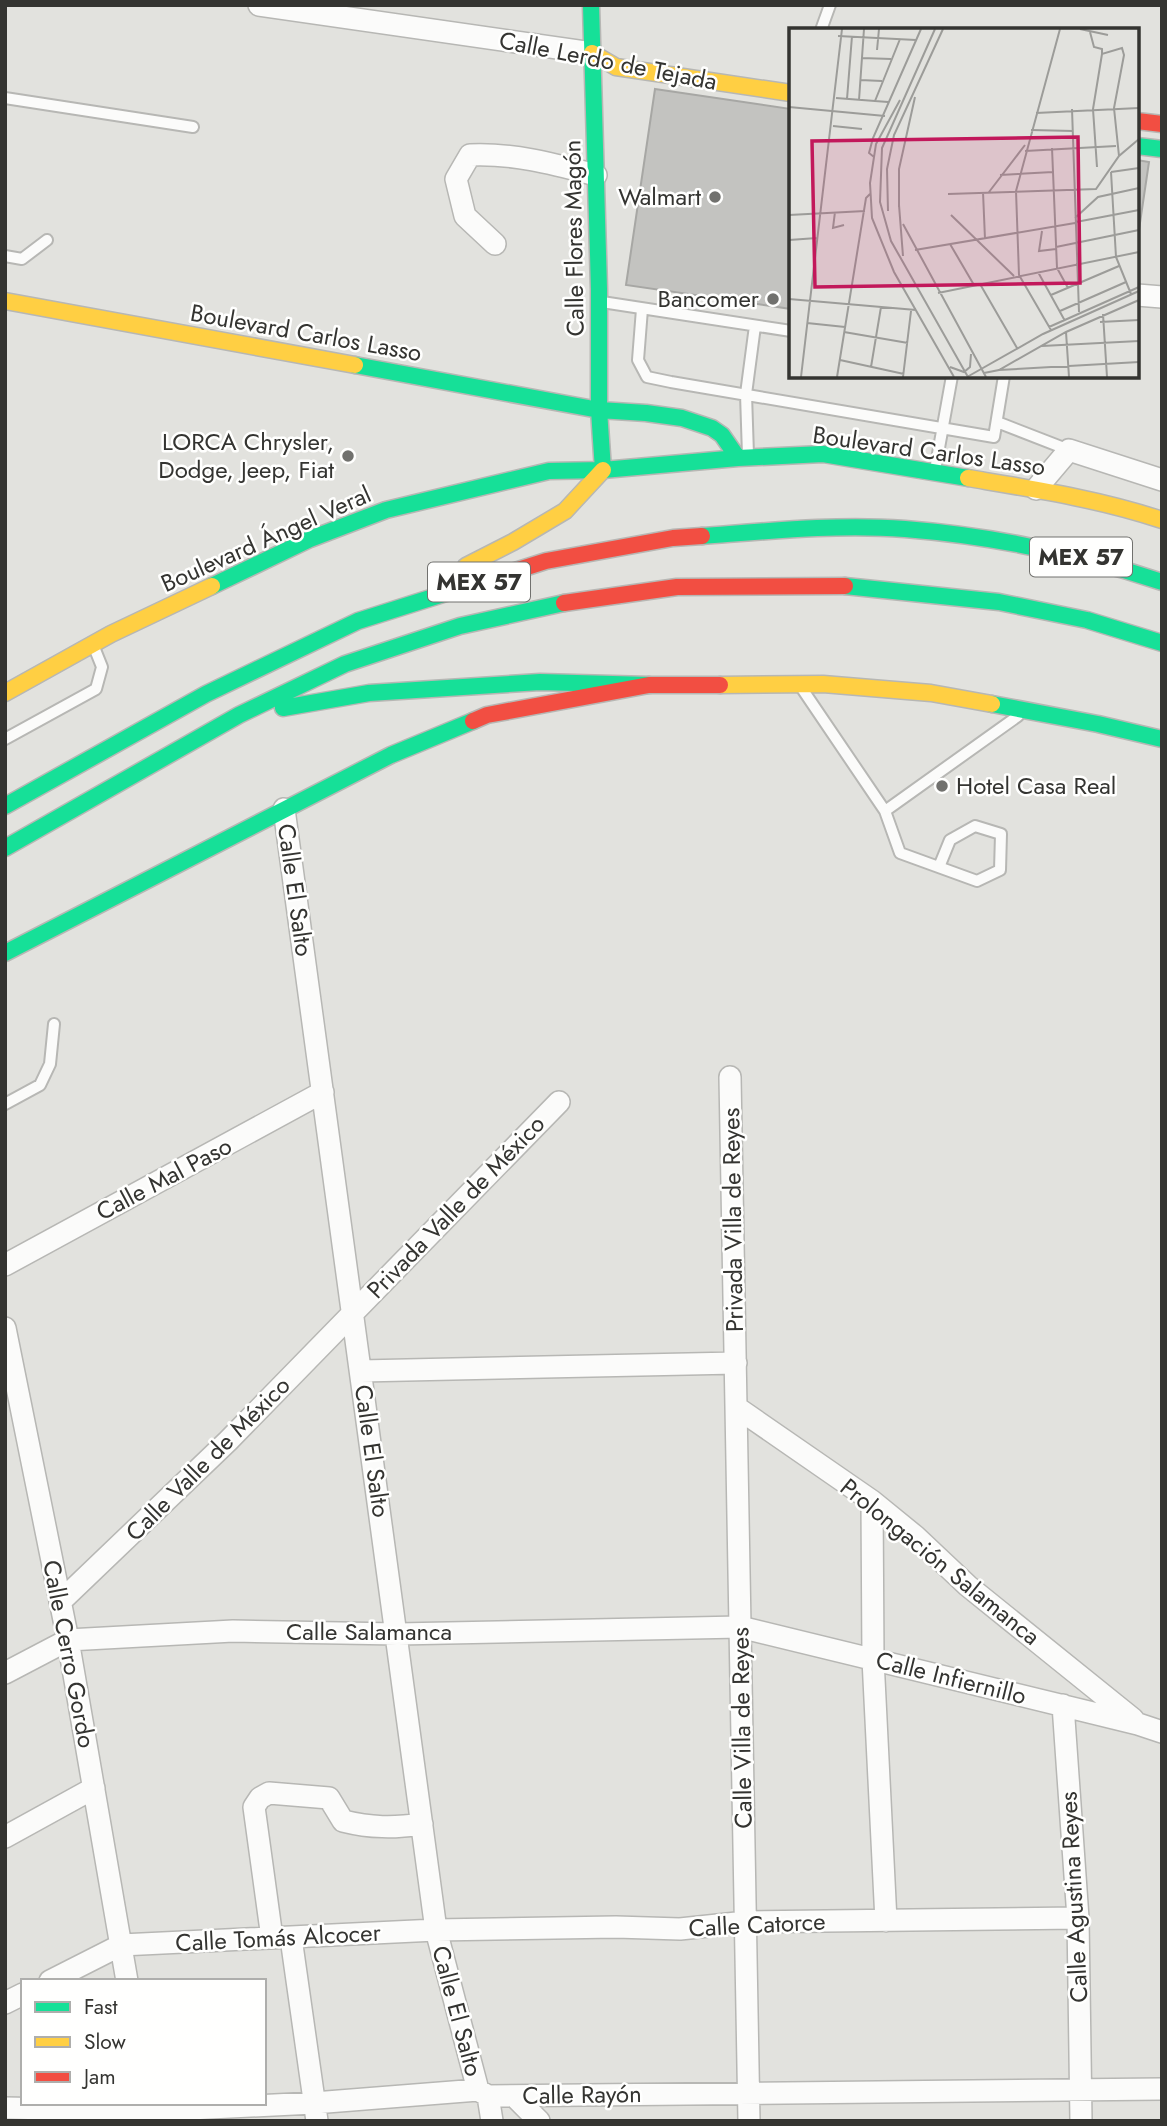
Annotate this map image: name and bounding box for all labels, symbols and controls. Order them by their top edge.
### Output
street label: Calle Lerdo de Tejada [496,22,720,99]
inset map [789,28,1139,378]
street label: Calle Flores Magón [554,139,593,337]
place label: Walmart [618,179,701,214]
marker: Walmart [707,189,723,205]
place label: Bancomer [658,281,760,316]
marker: Bancomer [765,291,781,307]
street label: Boulevard Carlos Lasso [188,295,425,370]
street label: Boulevard Carlos Lasso [811,417,1048,484]
place label: LORCA Chrysler, Dodge, Jeep, Fiat [158,424,334,487]
marker: LORCA Chrysler, Dodge, Jeep, Fiat [340,448,356,464]
street label: Boulevard Ángel Veral [155,476,376,601]
road number: MEX 57 [1030,538,1132,576]
road number: MEX 57 [428,562,530,602]
place label: Hotel Casa Real [956,768,1116,803]
marker: Hotel Casa Real [934,778,950,794]
street label: Calle El Salto [269,821,322,959]
street label: Privada Valle de México [359,1107,553,1306]
street label: Privada Villa de Reyes [713,1107,752,1333]
street label: Calle Mal Paso [90,1128,238,1229]
street label: Calle Valle de México [117,1368,298,1549]
street label: Calle El Salto [346,1382,399,1520]
street label: Prolongación Salamanca [833,1470,1048,1653]
street label: Calle Cerro Gordo [34,1557,105,1751]
street label: Calle Salamanca [286,1614,452,1649]
street label: Calle Villa de Reyes [722,1627,761,1829]
street label: Calle Infiernillo [872,1642,1030,1713]
street label: Calle Agustina Reyes [1050,1791,1097,2004]
street label: Calle Catorce [688,1903,826,1946]
street label: Calle Tomás Alcocer [174,1915,382,1960]
street label: Calle El Salto [423,1942,492,2080]
legend [21,1979,266,2105]
text: Fast [84,1992,117,2022]
text: Slow [84,2027,126,2057]
text: Jam [81,2062,116,2092]
street label: Calle Rayón [522,2076,642,2113]

